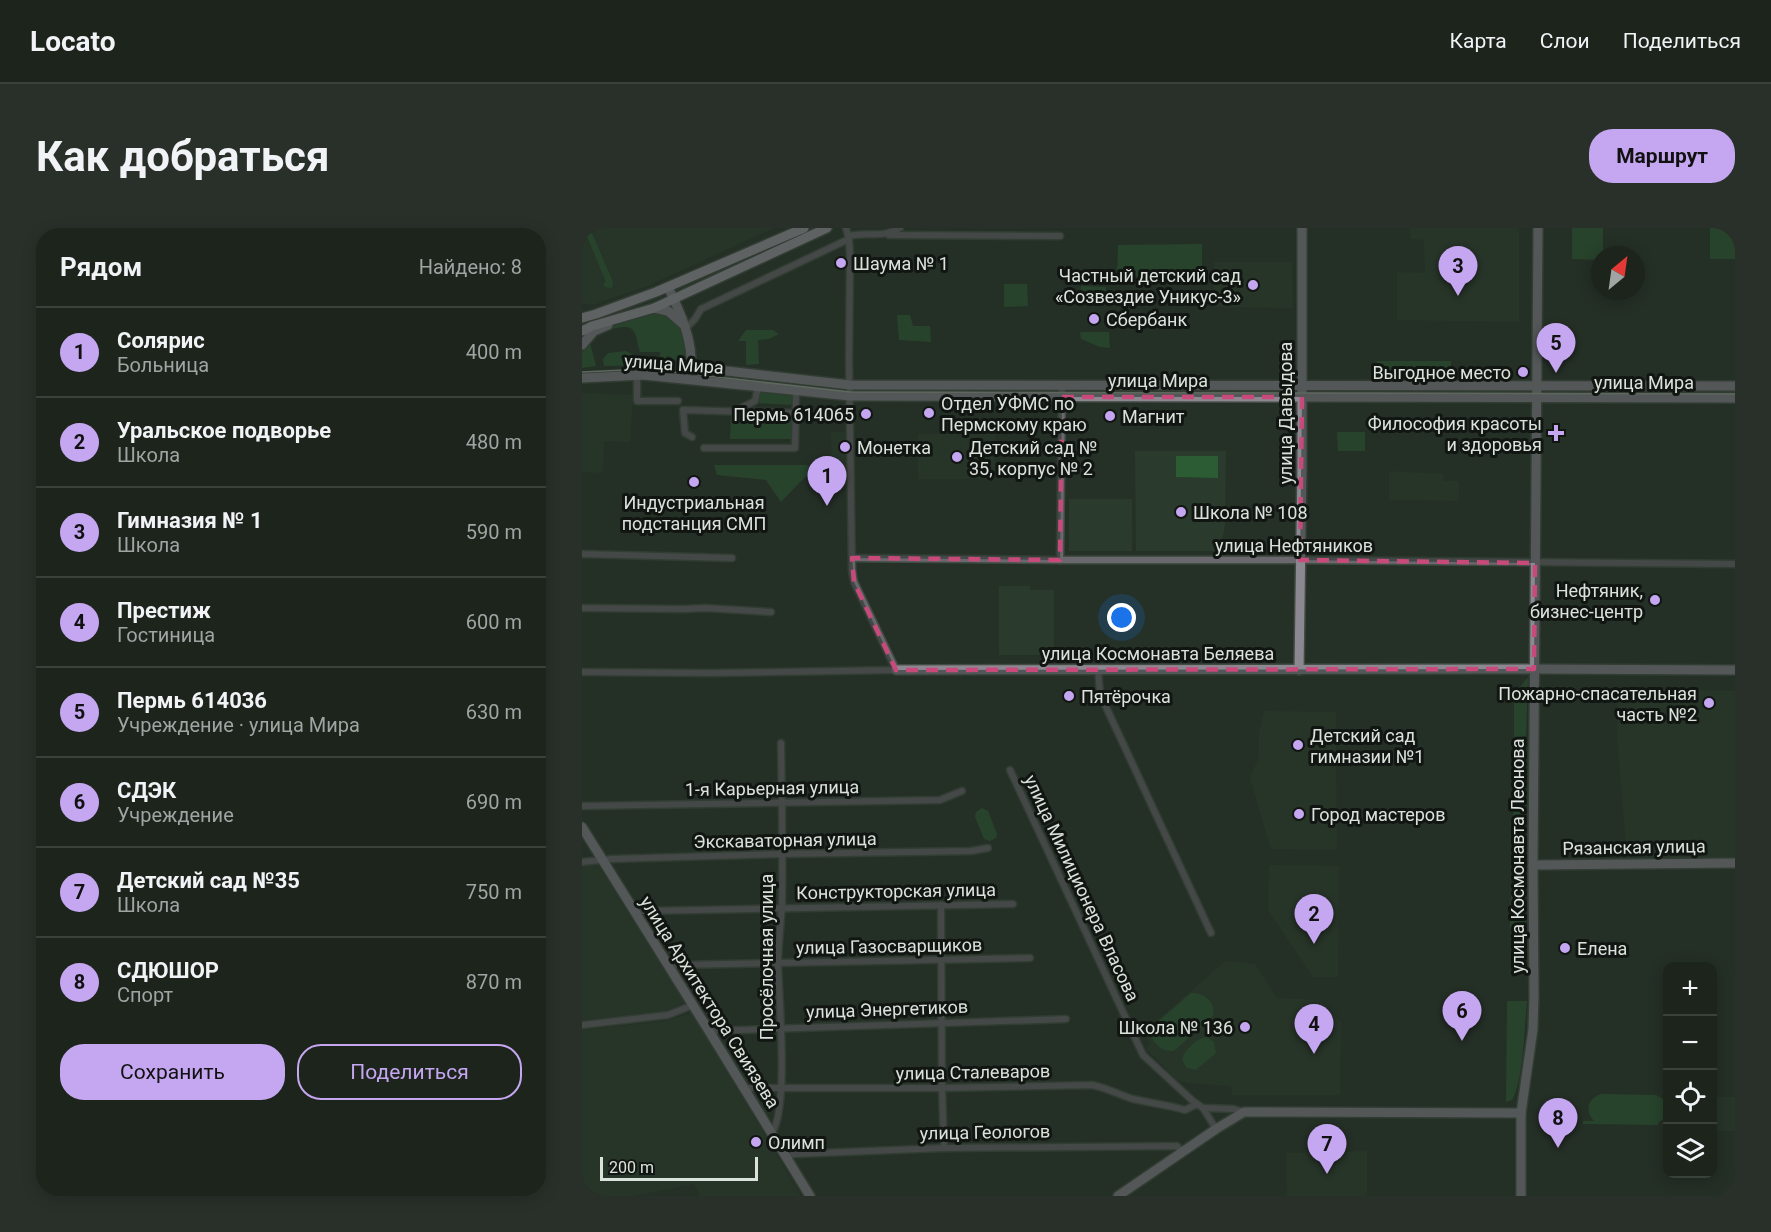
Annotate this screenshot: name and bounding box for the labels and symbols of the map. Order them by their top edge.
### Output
north arrow [1591,246,1645,300]
pin: 3 [1438,247,1478,296]
place label: Шаума № 1 [853,253,949,274]
marker: Шаума № 1 [834,256,848,270]
place label: Частный детский сад «Созвездие Уникус-3» [1055,265,1241,307]
marker: Частный детский сад «Созвездие Уникус-3» [1246,278,1260,292]
place label: Сбербанк [1106,309,1187,330]
marker: Сбербанк [1087,312,1101,326]
pin: 5 [1536,324,1576,373]
street label: улица Давыдова [1275,342,1296,484]
street label: улица Мира [623,350,725,378]
place label: Выгодное место [1372,362,1511,383]
marker: Выгодное место [1516,365,1530,379]
street label: улица Мира [1108,370,1208,391]
street label: улица Мира [1594,372,1694,393]
place label: Отдел УФМС по Пермскому краю [941,393,1087,435]
place label: Пермь 614065 [733,404,854,425]
marker: Отдел УФМС по Пермскому краю [922,406,936,420]
place label: Магнит [1122,406,1185,427]
marker: Пермь 614065 [859,407,873,421]
marker: Магнит [1103,409,1117,423]
place label: Философия красоты и здоровья [1368,413,1542,455]
marker: Философия красоты и здоровья [1547,424,1565,442]
place label: Монетка [857,437,931,458]
place label: Детский сад № 35, корпус № 2 [969,437,1097,479]
marker: Монетка [838,440,852,454]
marker: Детский сад № 35, корпус № 2 [950,450,964,464]
pin: 1 [808,456,846,506]
marker: Индустриальная подстанция СМП [687,475,701,489]
place label: Индустриальная подстанция СМП [622,492,766,534]
place label: Школа № 108 [1193,502,1308,523]
marker: Школа № 108 [1174,505,1188,519]
street label: улица Нефтяников [1215,535,1373,556]
place label: Нефтяник, бизнес-центр [1530,580,1643,622]
marker: Нефтяник, бизнес-центр [1648,593,1662,607]
your location [1107,603,1136,632]
street label: улица Космонавта Беляева [1042,643,1274,664]
place label: Пожарно-спасательная часть №2 [1498,683,1697,725]
place label: Пятёрочка [1081,686,1171,707]
marker: Пятёрочка [1062,689,1076,703]
marker: Пожарно-спасательная часть №2 [1702,696,1716,710]
place label: Детский сад гимназии №1 [1310,725,1424,767]
marker: Детский сад гимназии №1 [1291,738,1305,752]
street label: улица Космонавта Леонова [1507,739,1528,973]
street label: улица Милиционера Власова [1020,771,1144,1005]
street label: 1-я Карьерная улица [685,776,859,800]
place label: Город мастеров [1311,804,1445,825]
marker: Город мастеров [1292,807,1306,821]
street label: Экскаваторная улица [693,828,877,852]
street label: Рязанская улица [1562,835,1706,859]
street label: Просёлочная улица [756,874,777,1040]
street label: Конструкторская улица [796,879,996,903]
street label: улица Архитектора Свиязева [636,892,784,1112]
pin: 2 [1294,894,1334,944]
street label: улица Газосварщиков [796,934,982,958]
place label: Елена [1577,938,1627,959]
marker: Елена [1558,941,1572,955]
pin: 6 [1442,992,1482,1041]
street label: улица Энергетиков [806,996,968,1022]
pin: 4 [1294,1004,1334,1054]
place label: Школа № 136 [1118,1017,1233,1038]
marker: Школа № 136 [1238,1020,1252,1034]
street label: улица Сталеваров [896,1060,1050,1084]
pin: 8 [1538,1098,1578,1148]
street label: улица Геологов [920,1120,1050,1144]
pin: 7 [1308,1124,1346,1174]
place label: Олимп [768,1132,825,1153]
marker: Олимп [749,1135,763,1149]
scale bar [600,1154,758,1182]

